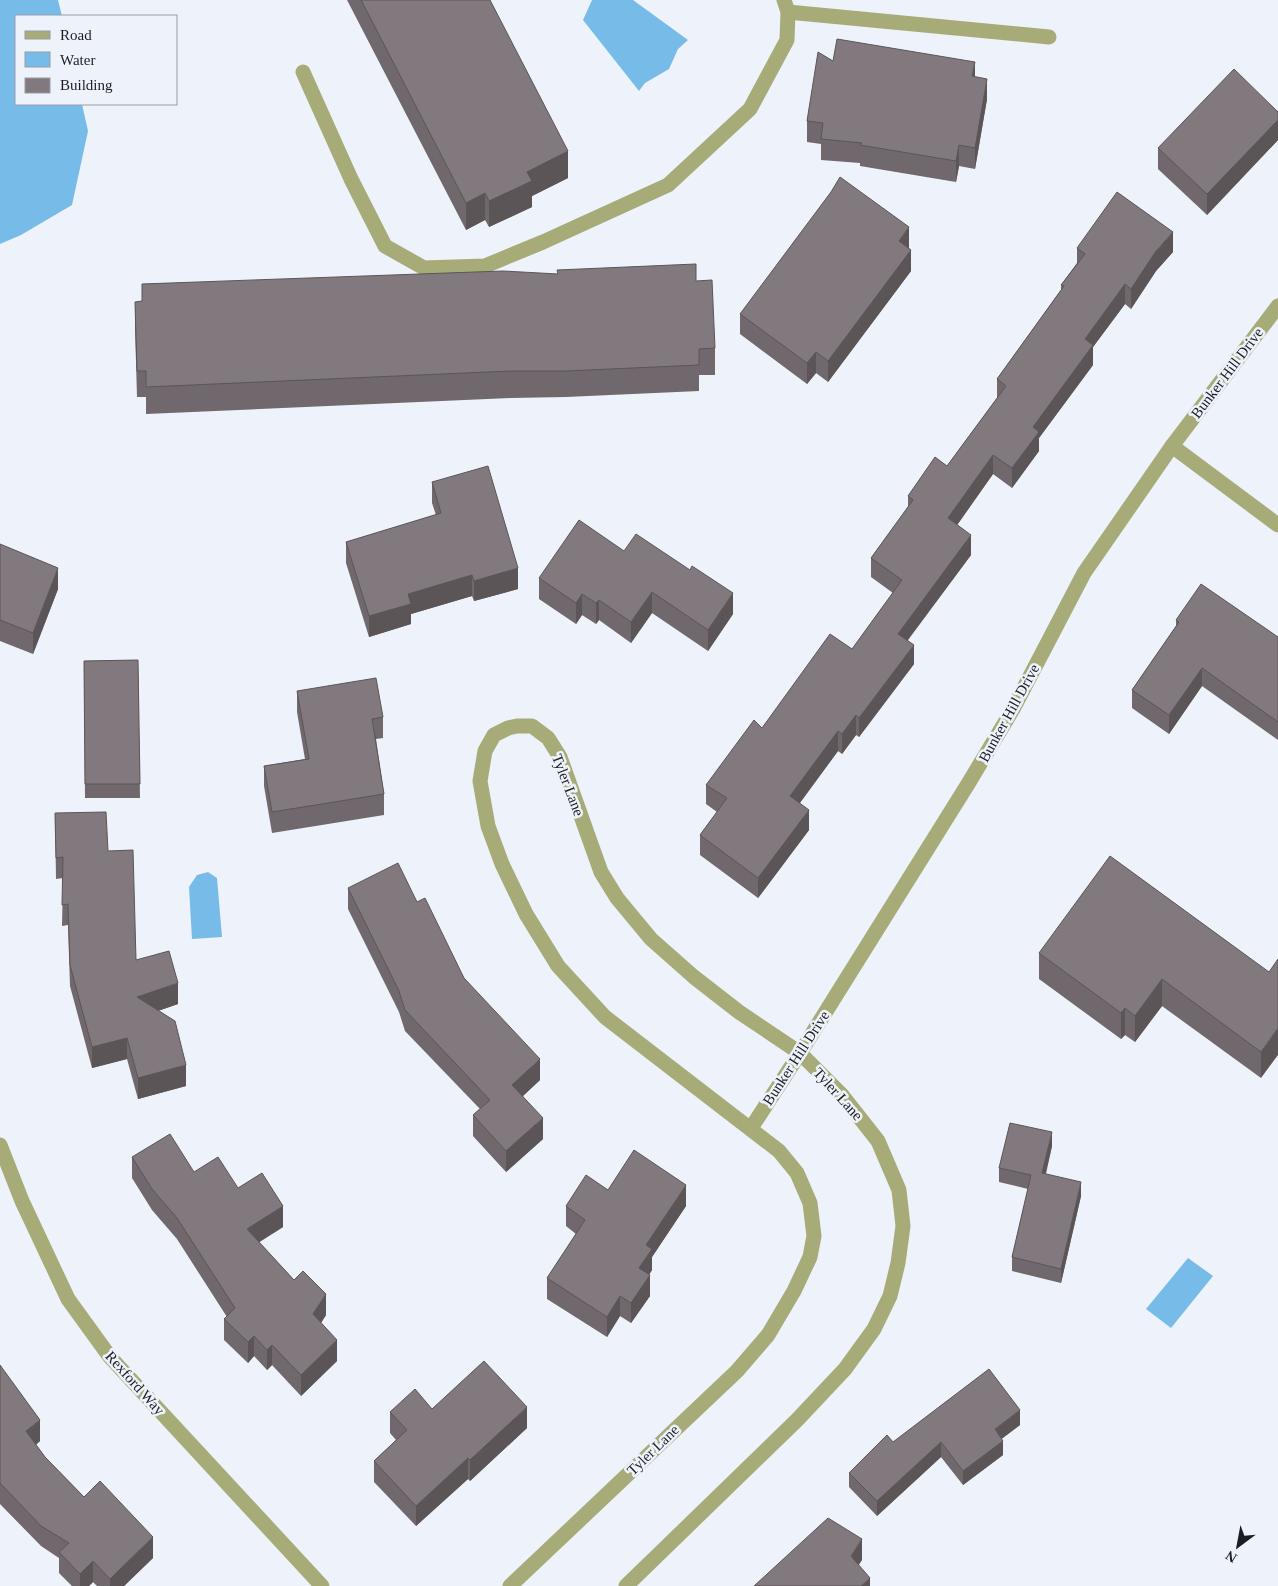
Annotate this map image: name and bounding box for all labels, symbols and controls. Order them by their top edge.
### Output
legend [15,15,178,105]
text: Road [60,27,92,43]
text: Water [60,52,95,68]
text: Building [60,77,113,93]
street label: Bunker Hill Drive [1188,324,1266,421]
street label: Bunker Hill Drive [976,661,1043,765]
street label: Tyler Lane [549,752,587,819]
street label: Bunker Hill Drive [760,1008,833,1108]
street label: Tyler Lane [810,1064,866,1124]
street label: Rexford Way [102,1348,168,1418]
street label: Tyler Lane [624,1421,682,1478]
north arrow [1213,1521,1263,1571]
text: N [1223,1548,1240,1566]

